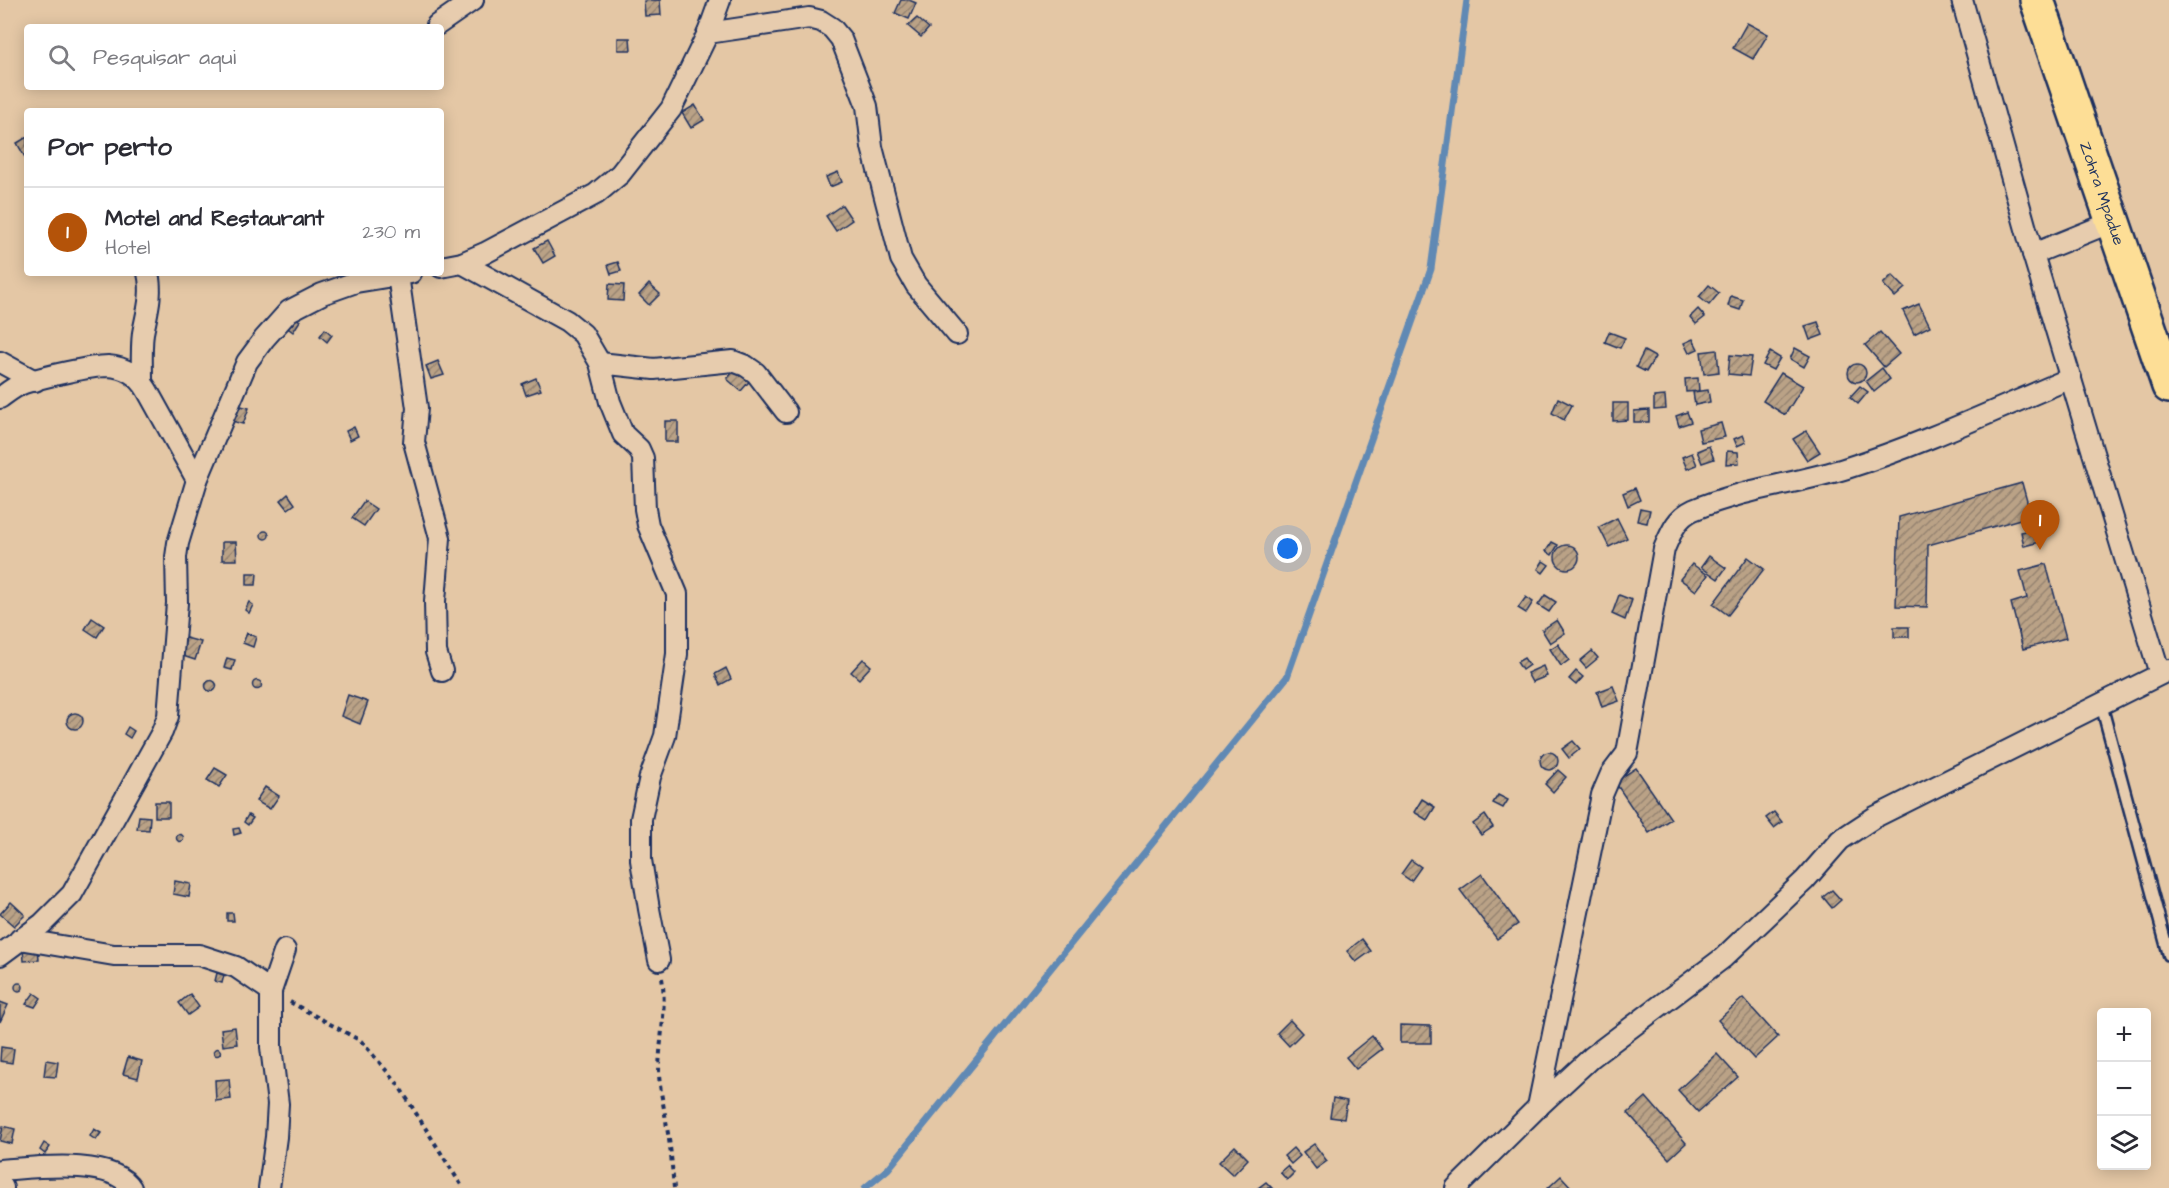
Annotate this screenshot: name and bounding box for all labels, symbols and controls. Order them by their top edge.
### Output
search box [24,24,444,90]
icon: search [45,41,78,74]
text: Pesquisar aqui [93,42,236,73]
text: Por perto [48,129,172,165]
street label: Zohra Mpadue [2074,139,2130,248]
text: Motel and Restaurant [105,203,324,234]
text: 1 [66,218,69,246]
text: 230 m [362,218,420,246]
text: Hotel [105,234,150,262]
pin: 1 [2020,500,2060,550]
your location [1273,534,1302,563]
map controls [2097,1008,2151,1170]
button: + [2097,1008,2151,1062]
button: − [2097,1062,2151,1116]
button: layers [2097,1116,2151,1170]

